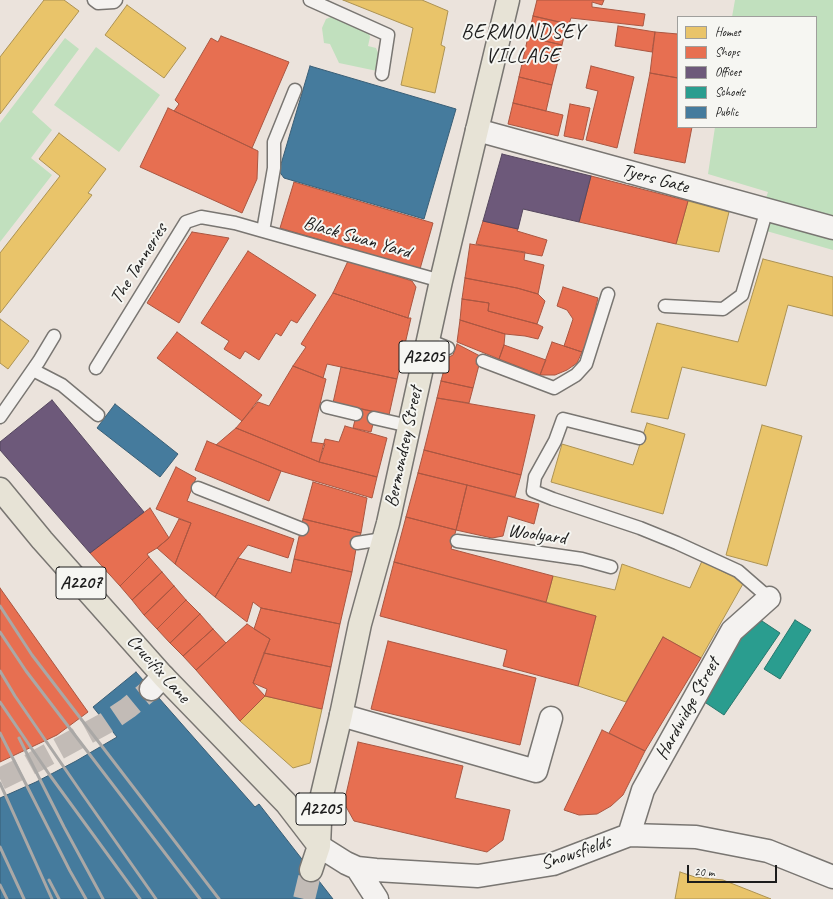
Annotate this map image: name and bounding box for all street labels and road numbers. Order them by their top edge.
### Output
street label: Tyers Gate [619,159,691,199]
street label: Black Swan Yard [301,212,413,264]
street label: The Tanneries [105,220,173,308]
road number: A2205 [399,341,449,373]
street label: Bermondsey Street [380,385,428,509]
street label: Woolyard [506,520,568,550]
road number: A2207 [56,567,106,599]
street label: Crucifix Lane [121,630,195,708]
street label: Hardwidge Street [651,654,725,764]
road number: A2205 [296,793,346,825]
street label: Snowsfields [538,830,614,876]

